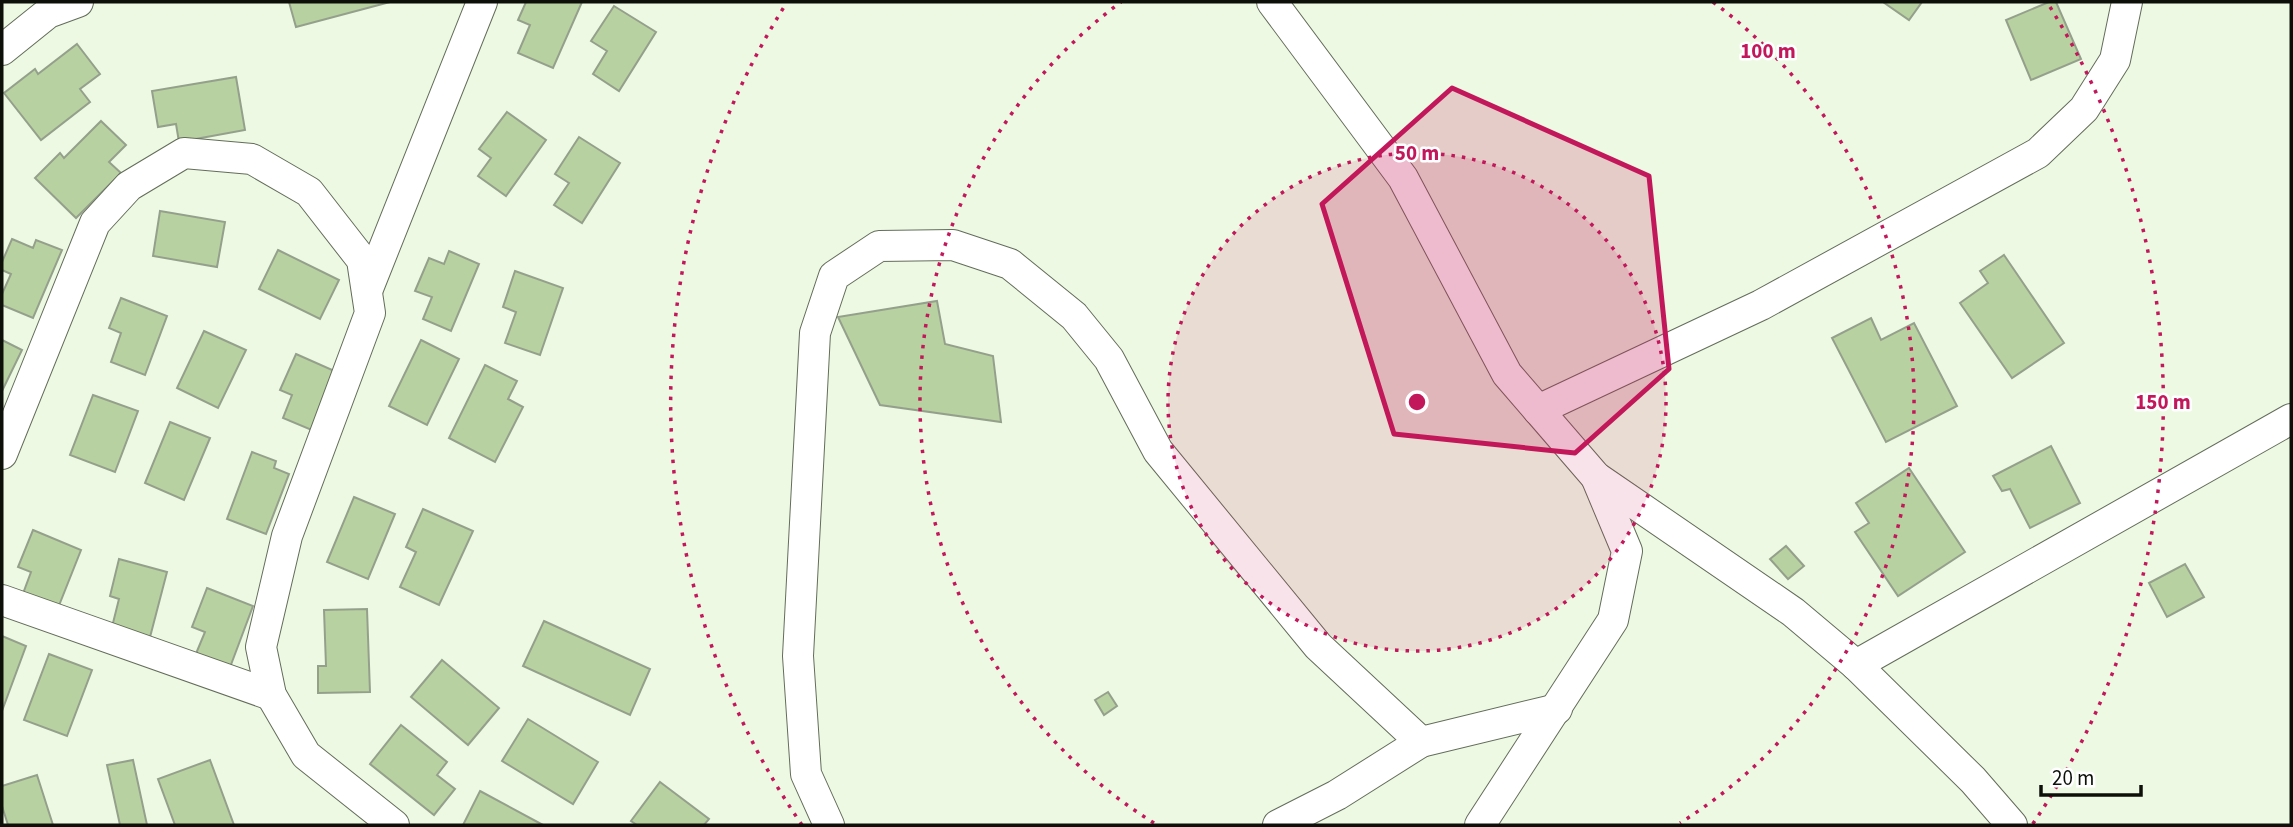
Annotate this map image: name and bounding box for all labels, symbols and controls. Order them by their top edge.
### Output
text: 100 m [1740,36,1796,66]
text: 50 m [1395,138,1439,168]
text: 150 m [2135,387,2191,417]
centre of rings [1405,390,1429,414]
scale bar [2041,754,2141,798]
text: 20 m [2052,763,2094,793]

